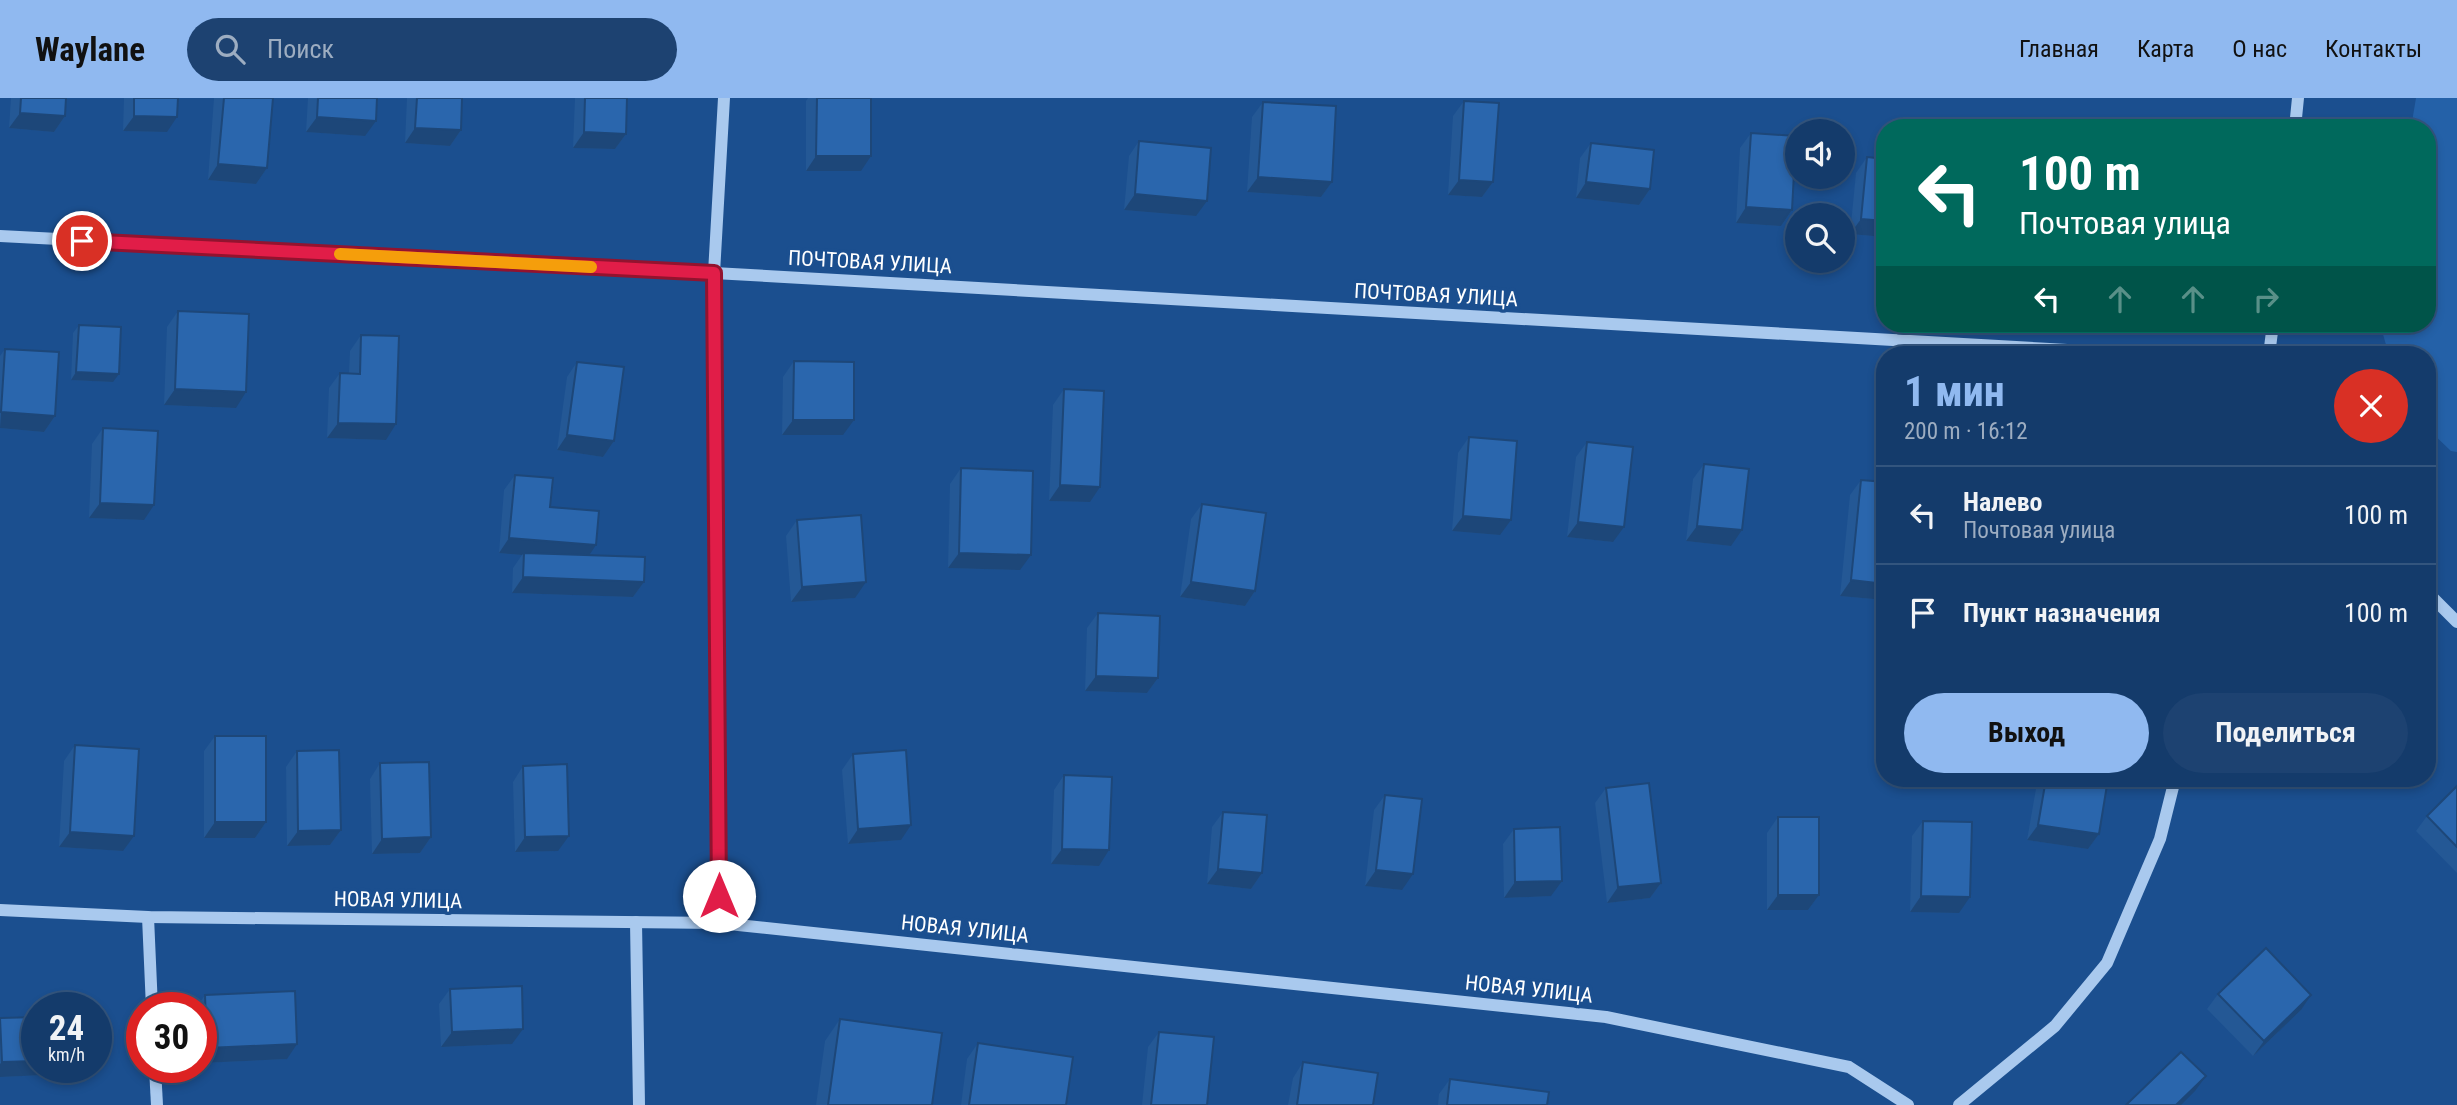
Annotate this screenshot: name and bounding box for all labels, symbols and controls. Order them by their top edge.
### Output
search box [187,18,677,81]
text: Waylane [35,30,145,69]
icon: search [211,30,249,68]
text: Поиск [267,34,334,64]
text: Главная [2019,35,2099,63]
text: Карта [2137,35,2194,63]
text: О нас [2232,35,2287,63]
text: Контакты [2325,35,2422,63]
map controls [1785,119,1855,273]
button: sound [1785,119,1855,189]
text: 100 m [2019,145,2141,202]
icon: left [1904,147,1995,238]
button: search [1785,203,1855,273]
text: Почтовая улица [2019,204,2231,242]
pin [52,211,112,271]
icon: arrive [63,222,101,260]
street label: ПОЧТОВАЯ УЛИЦА [787,246,953,278]
street label: ПОЧТОВАЯ УЛИЦА [1353,279,1519,311]
icon: left [2028,280,2066,318]
icon: ahead [2101,280,2139,318]
icon: ahead [2174,280,2212,318]
icon: right [2247,280,2285,318]
text: 1 мин [1904,367,2005,416]
button: close [2334,369,2408,443]
text: 200 m · 16:12 [1904,418,2028,445]
text: Налево [1963,487,2043,517]
icon: left [1904,496,1942,534]
text: 100 m [2344,500,2408,530]
text: Почтовая улица [1963,517,2115,544]
icon: arrive [1904,594,1942,632]
text: Пункт назначения [1963,598,2161,628]
text: 100 m [2344,598,2408,628]
button: Выход [1904,693,2149,773]
button: Поделиться [2163,693,2408,773]
position arrow [682,859,756,933]
street label: НОВАЯ УЛИЦА [334,887,462,913]
street label: НОВАЯ УЛИЦА [900,910,1030,948]
street label: НОВАЯ УЛИЦА [1464,970,1594,1008]
speed limit sign: 30 [126,992,217,1083]
text: 24 [49,1008,84,1049]
text: km/h [48,1044,85,1065]

